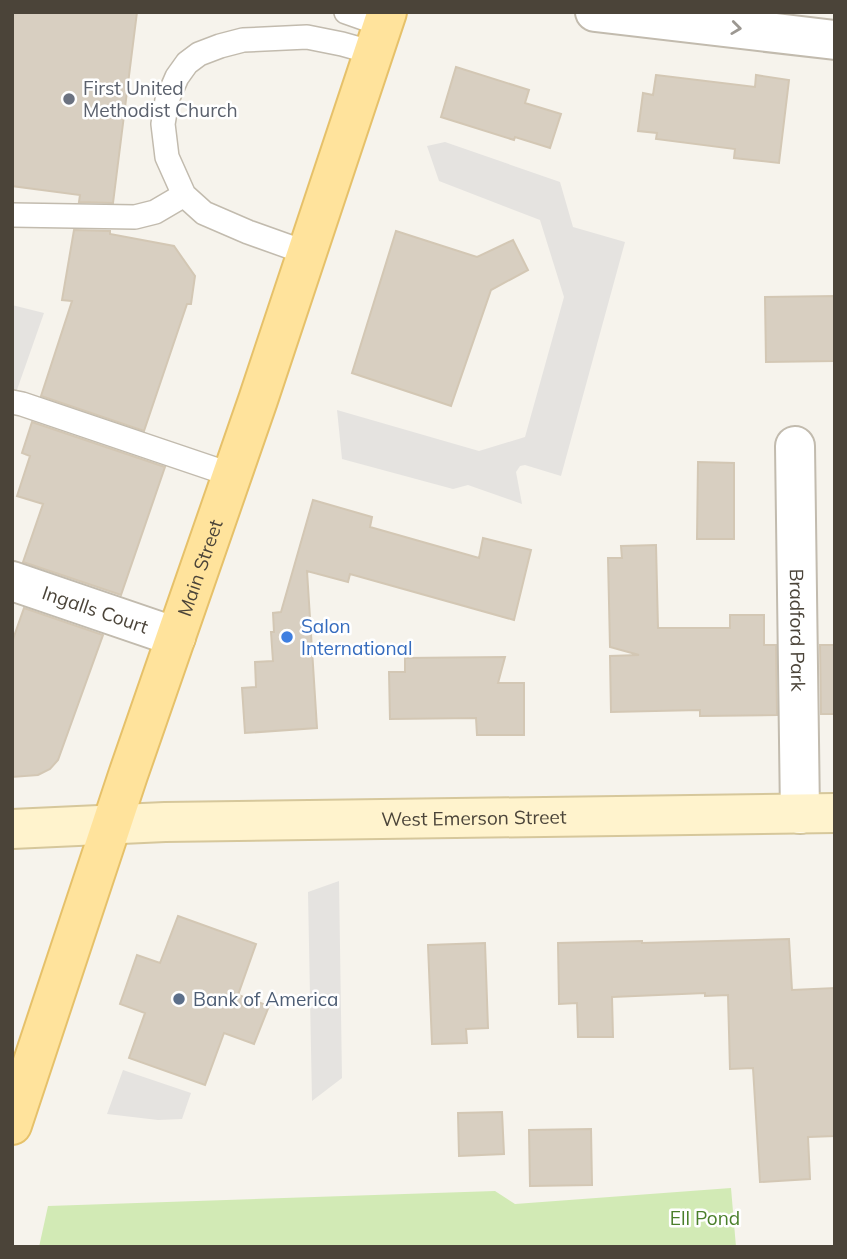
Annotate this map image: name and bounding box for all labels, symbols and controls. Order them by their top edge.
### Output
one-way arrow [730,21,742,36]
place label: First United Methodist Church [83,76,238,122]
marker: First United Methodist Church [61,91,77,107]
street label: Main Street [172,516,228,619]
street label: Bradford Park [785,568,810,692]
street label: Ingalls Court [39,580,152,639]
place label: Salon International [301,614,412,660]
marker: Salon International [279,629,295,645]
street label: West Emerson Street [381,805,567,831]
place label: Bank of America [193,987,338,1011]
marker: Bank of America [171,991,187,1007]
park label: Ell Pond [670,1206,740,1230]

